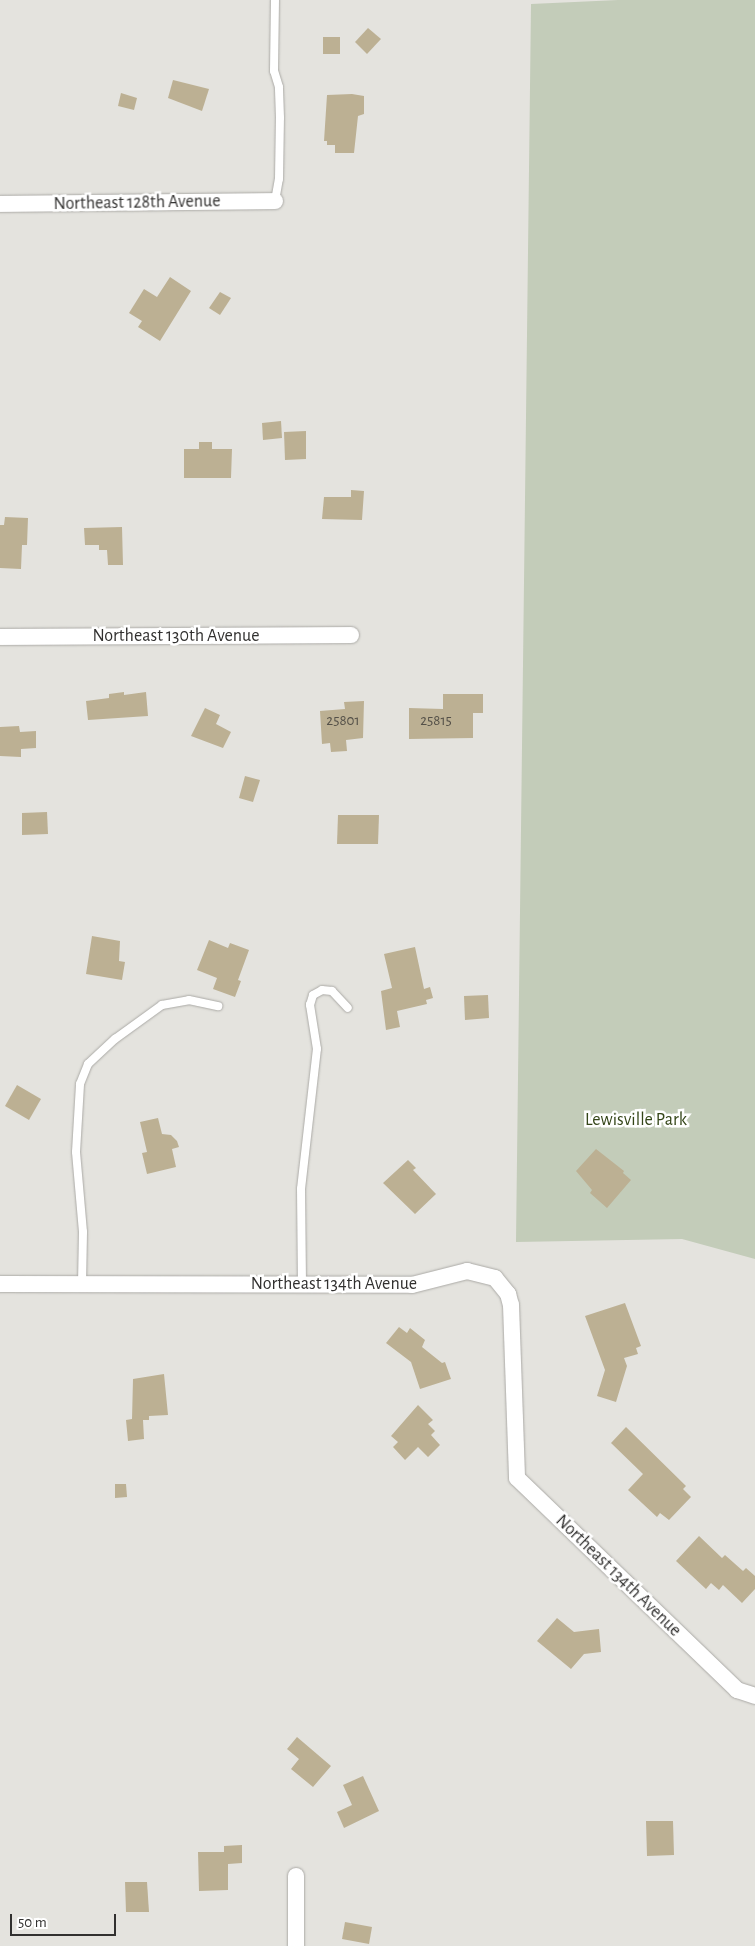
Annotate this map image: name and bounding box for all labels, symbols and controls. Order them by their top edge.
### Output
street label: Northeast 128th Avenue [53,191,221,215]
street label: Northeast 130th Avenue [92,625,260,647]
house number: 25801 [326,712,360,730]
house number: 25815 [420,712,452,730]
park label: Lewisville Park [585,1109,687,1131]
street label: Northeast 134th Avenue [251,1273,417,1295]
street label: Northeast 134th Avenue [551,1510,685,1642]
scale bar [12,1904,119,1936]
text: 50 m [18,1915,47,1930]

